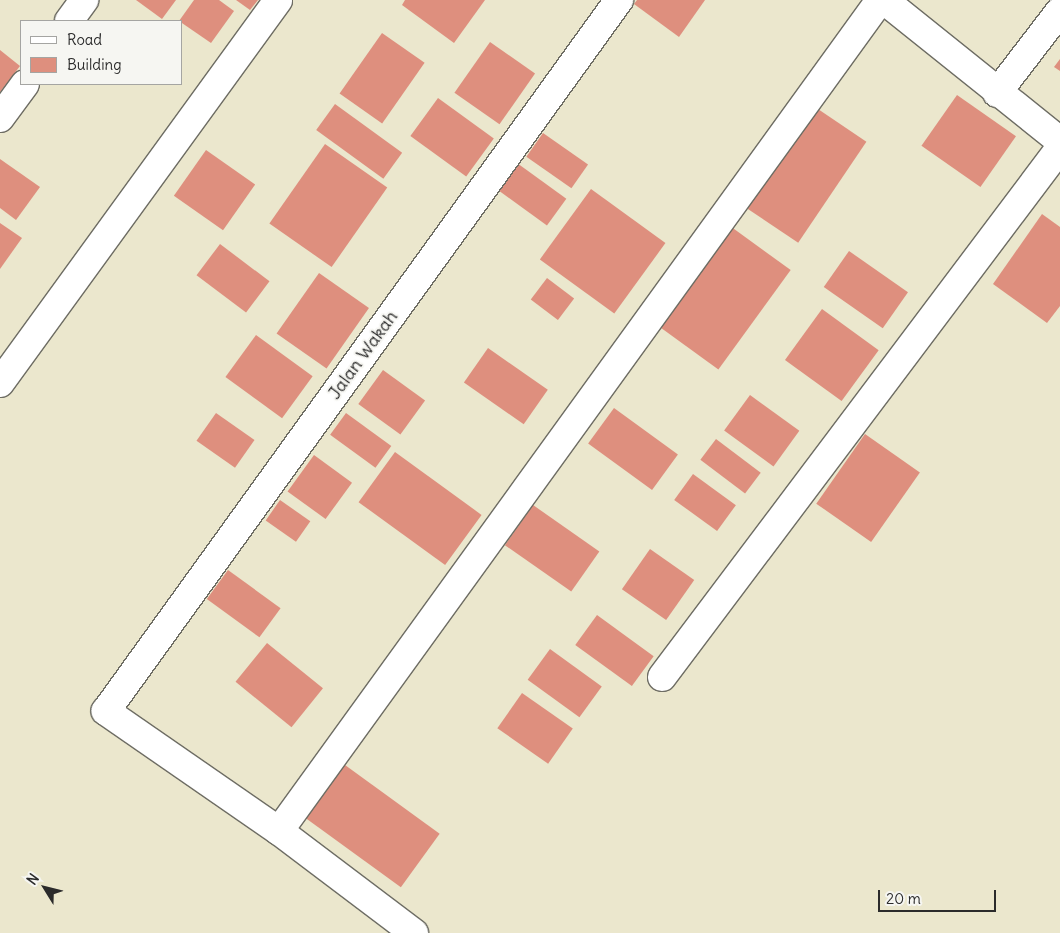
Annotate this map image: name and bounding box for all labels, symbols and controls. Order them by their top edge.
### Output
legend [20,20,182,85]
text: Road [67,30,102,49]
text: Building [67,55,122,74]
street label: Jalan Wakah [324,307,402,403]
north arrow [20,863,70,913]
text: N [23,870,43,888]
scale bar [880,880,998,912]
text: 20 m [886,889,921,908]

